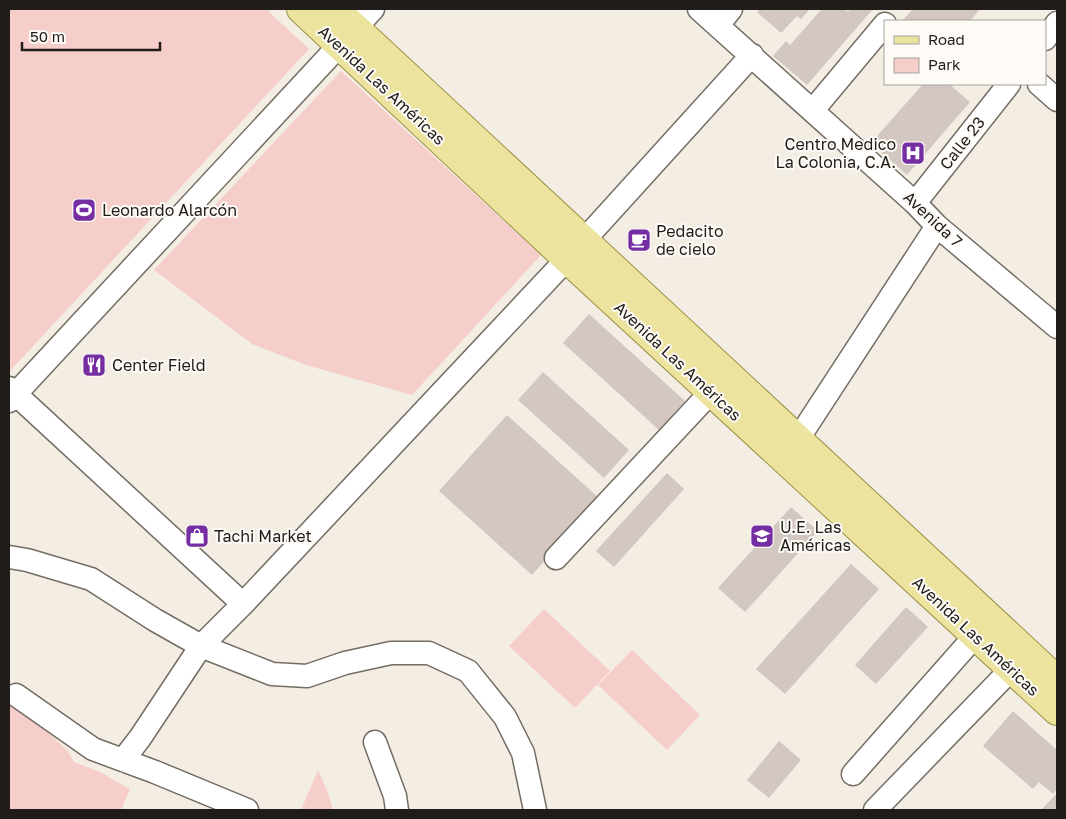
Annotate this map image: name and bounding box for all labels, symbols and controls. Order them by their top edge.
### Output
scale bar [22,20,160,52]
legend [884,20,1046,85]
street label: Avenida Las Américas [314,21,450,149]
text: 50 m [30,27,65,45]
text: Road [928,30,965,48]
text: Park [928,55,961,73]
street label: Calle 23 [935,112,989,174]
place label: Centro Medico La Colonia, C.A. [775,134,896,172]
hospital icon: Centro Medico La Colonia, C.A. [900,140,926,166]
street label: Avenida 7 [899,187,967,251]
sports icon: Leonardo Alarcón [71,197,97,223]
place label: Leonardo Alarcón [102,200,237,220]
place label: Pedacito de cielo [656,221,724,259]
cafe icon: Pedacito de cielo [626,227,652,253]
street label: Avenida Las Américas [610,297,746,425]
restaurant icon: Center Field [81,352,107,378]
place label: Center Field [112,355,206,375]
place label: U.E. Las Américas [780,517,851,555]
shop icon: Tachi Market [184,523,210,549]
school or university icon: U.E. Las Américas [749,523,775,549]
place label: Tachi Market [214,526,312,546]
street label: Avenida Las Américas [908,572,1044,700]

